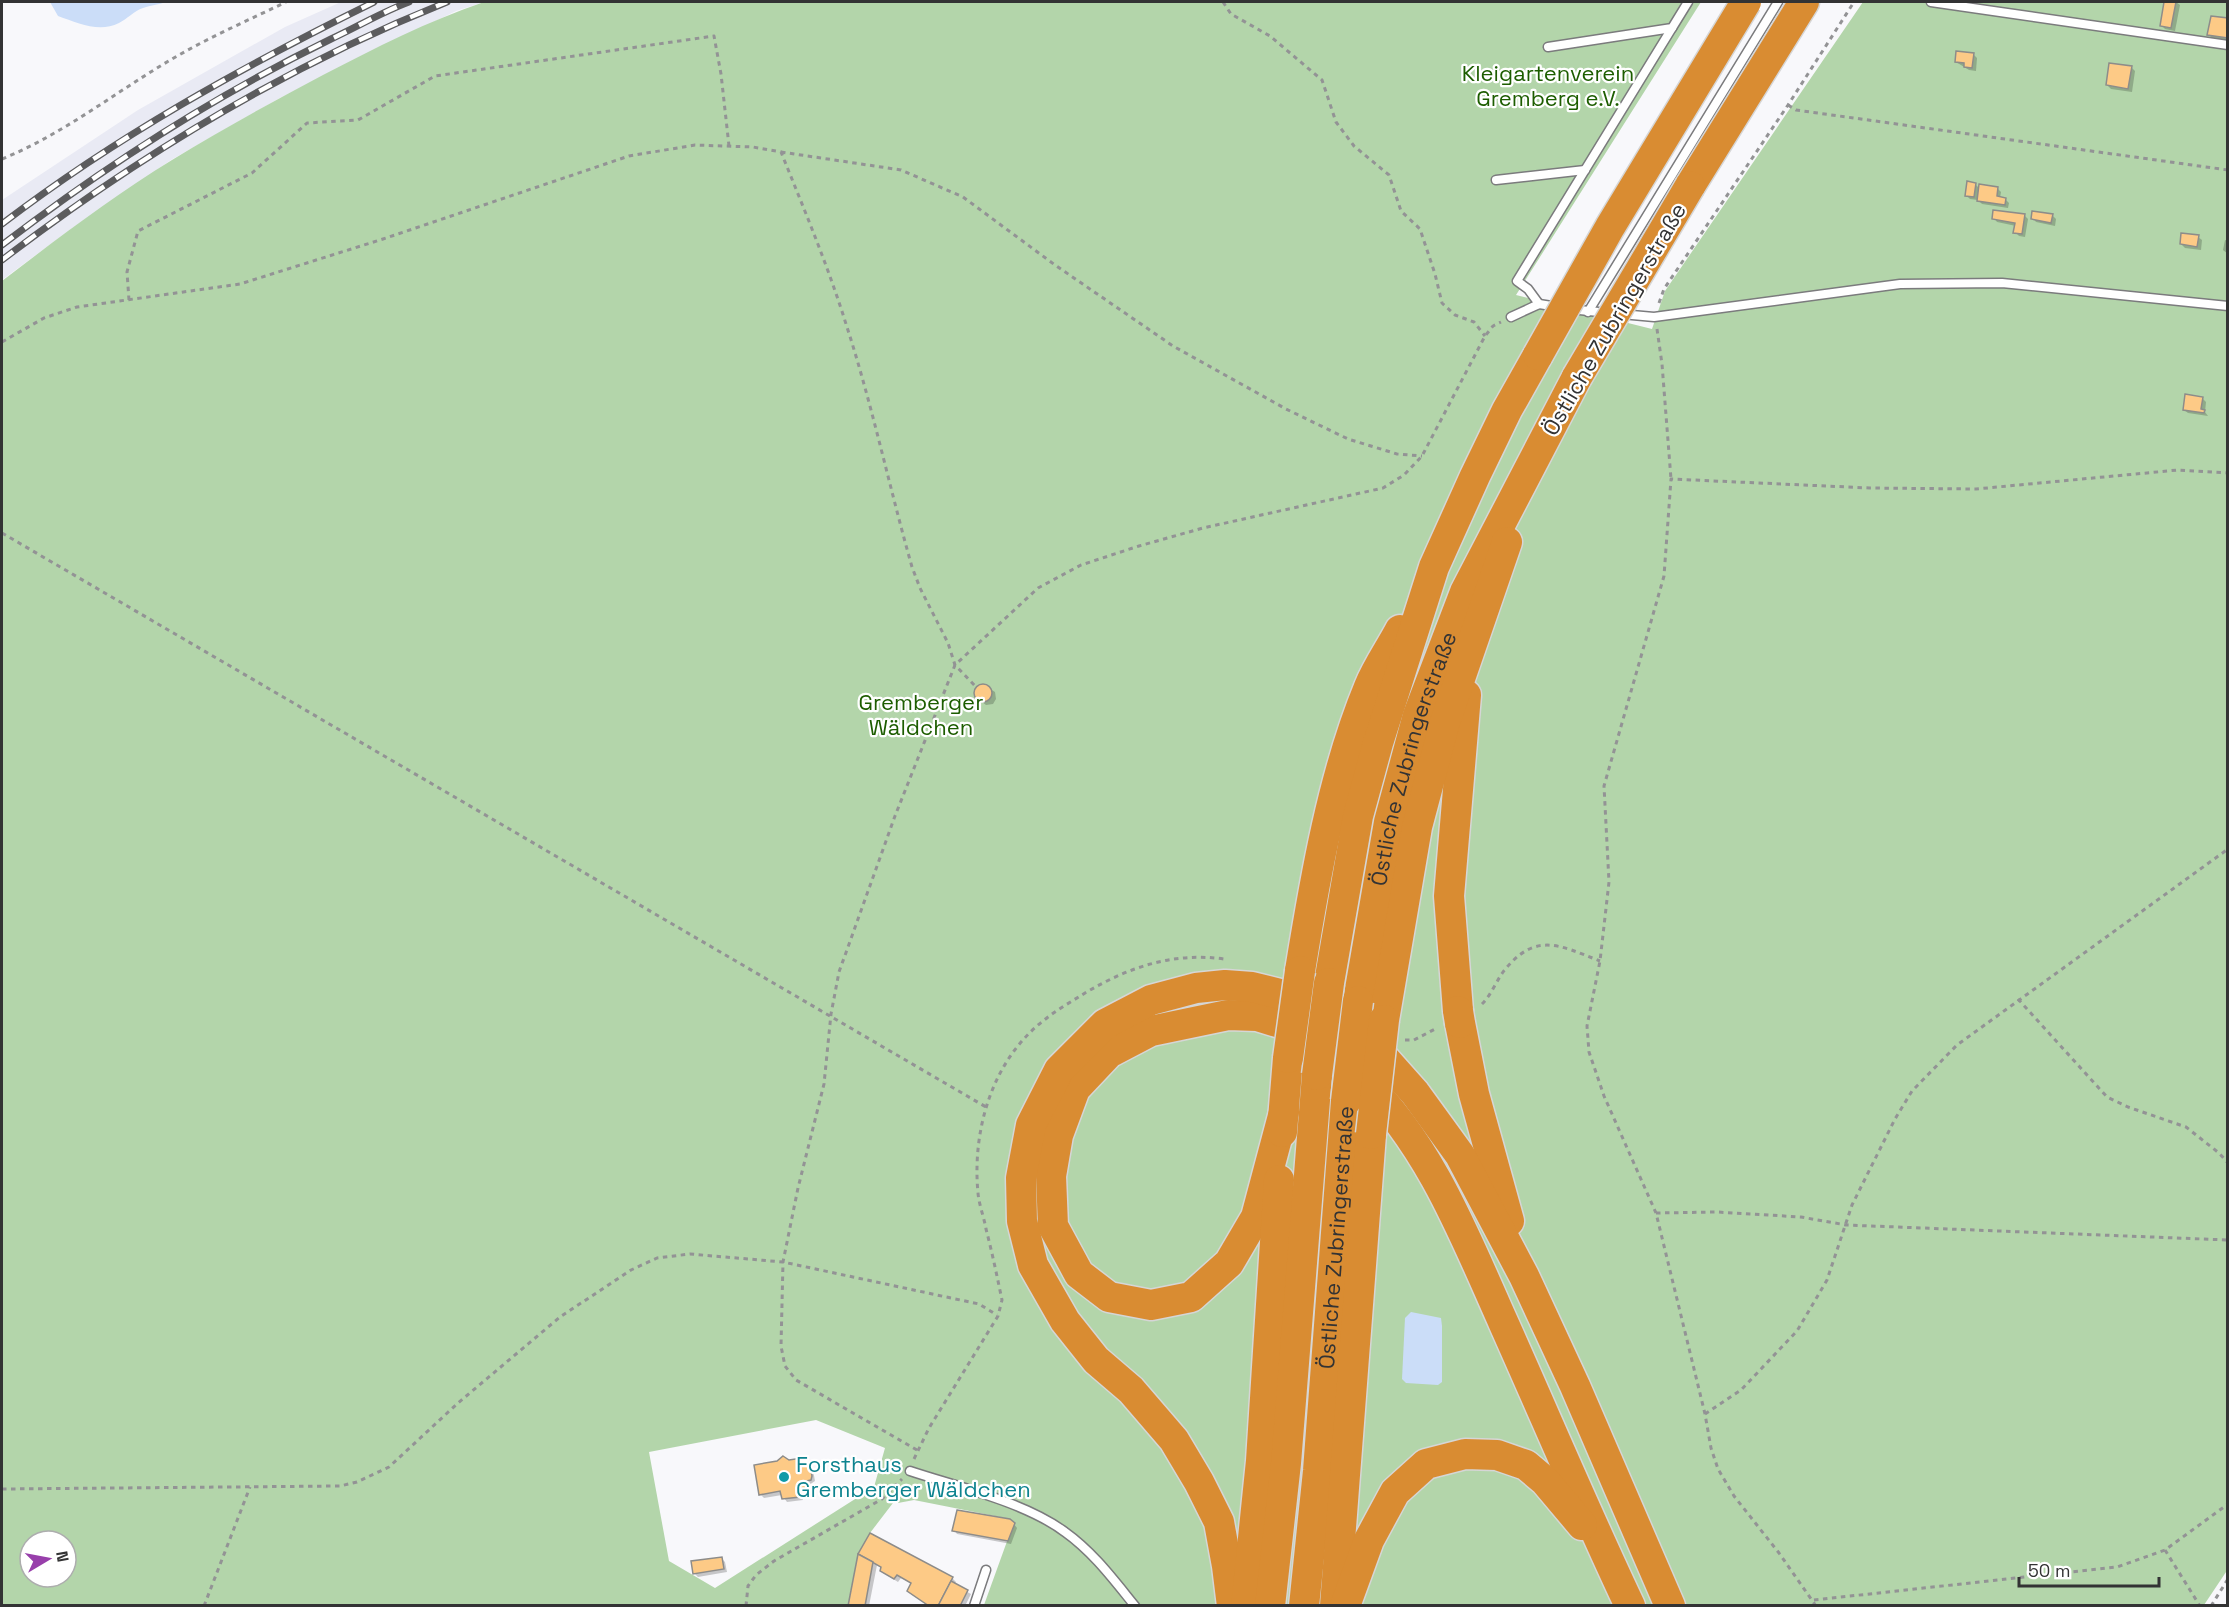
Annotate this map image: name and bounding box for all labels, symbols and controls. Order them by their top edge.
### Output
park label: Kleigartenverein Gremberg e.V. [1462,59,1634,112]
street label: Östliche Zubringerstraße [1536,198,1692,440]
street label: Östliche Zubringerstraße [1364,627,1463,888]
park label: Gremberger Wäldchen [859,688,983,741]
street label: Östliche Zubringerstraße [1312,1105,1360,1370]
place label: Forsthaus Gremberger Wäldchen [796,1450,1031,1503]
marker: Forsthaus Gremberger Wäldchen [777,1470,791,1484]
north arrow [18,1529,78,1589]
text: N [51,1549,74,1564]
scale bar [2019,1550,2158,1588]
text: 50 m [2028,1559,2070,1582]

